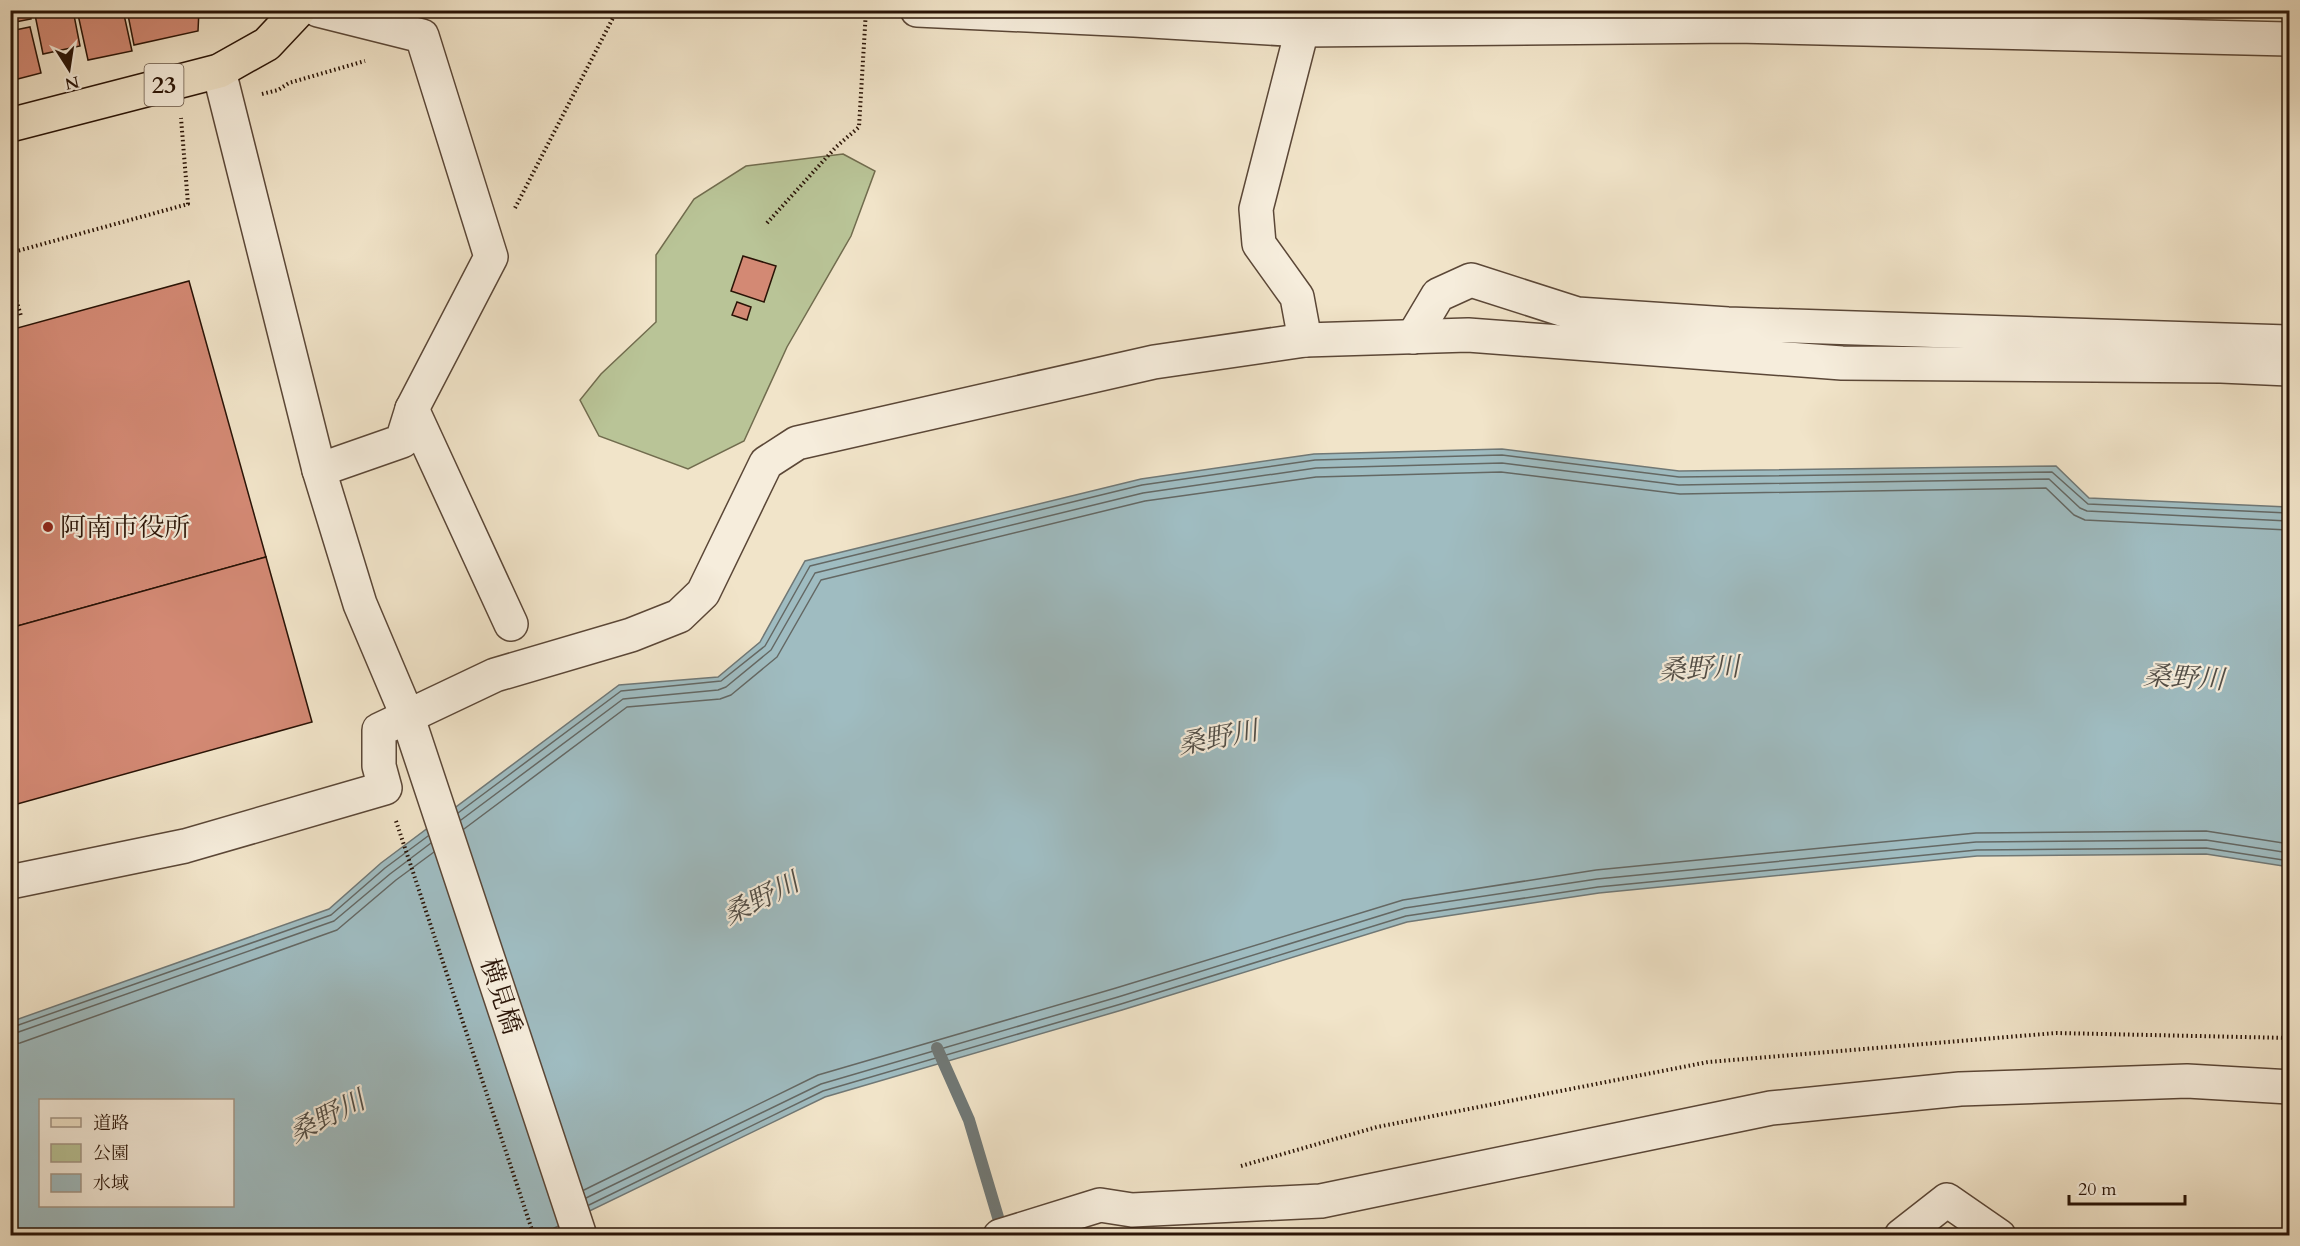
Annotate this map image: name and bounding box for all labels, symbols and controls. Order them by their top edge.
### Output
north arrow [39,39,99,99]
road number: 23 [144,64,184,106]
text: N [63,70,81,95]
place label: 阿南市役所 [60,510,190,545]
marker: 阿南市役所 [41,520,55,534]
water label: 桑野川 [1658,648,1743,690]
water label: 桑野川 [2143,657,2228,699]
water label: 桑野川 [1175,712,1264,764]
water label: 桑野川 [717,863,808,934]
street label: 横見橋 [472,953,530,1039]
water label: 桑野川 [283,1081,374,1152]
legend [39,1099,234,1207]
text: 道路 [93,1111,129,1136]
text: 公園 [93,1141,129,1166]
scale bar [2069,1168,2184,1206]
text: 水域 [93,1171,129,1196]
text: 20 m [2078,1177,2117,1202]

